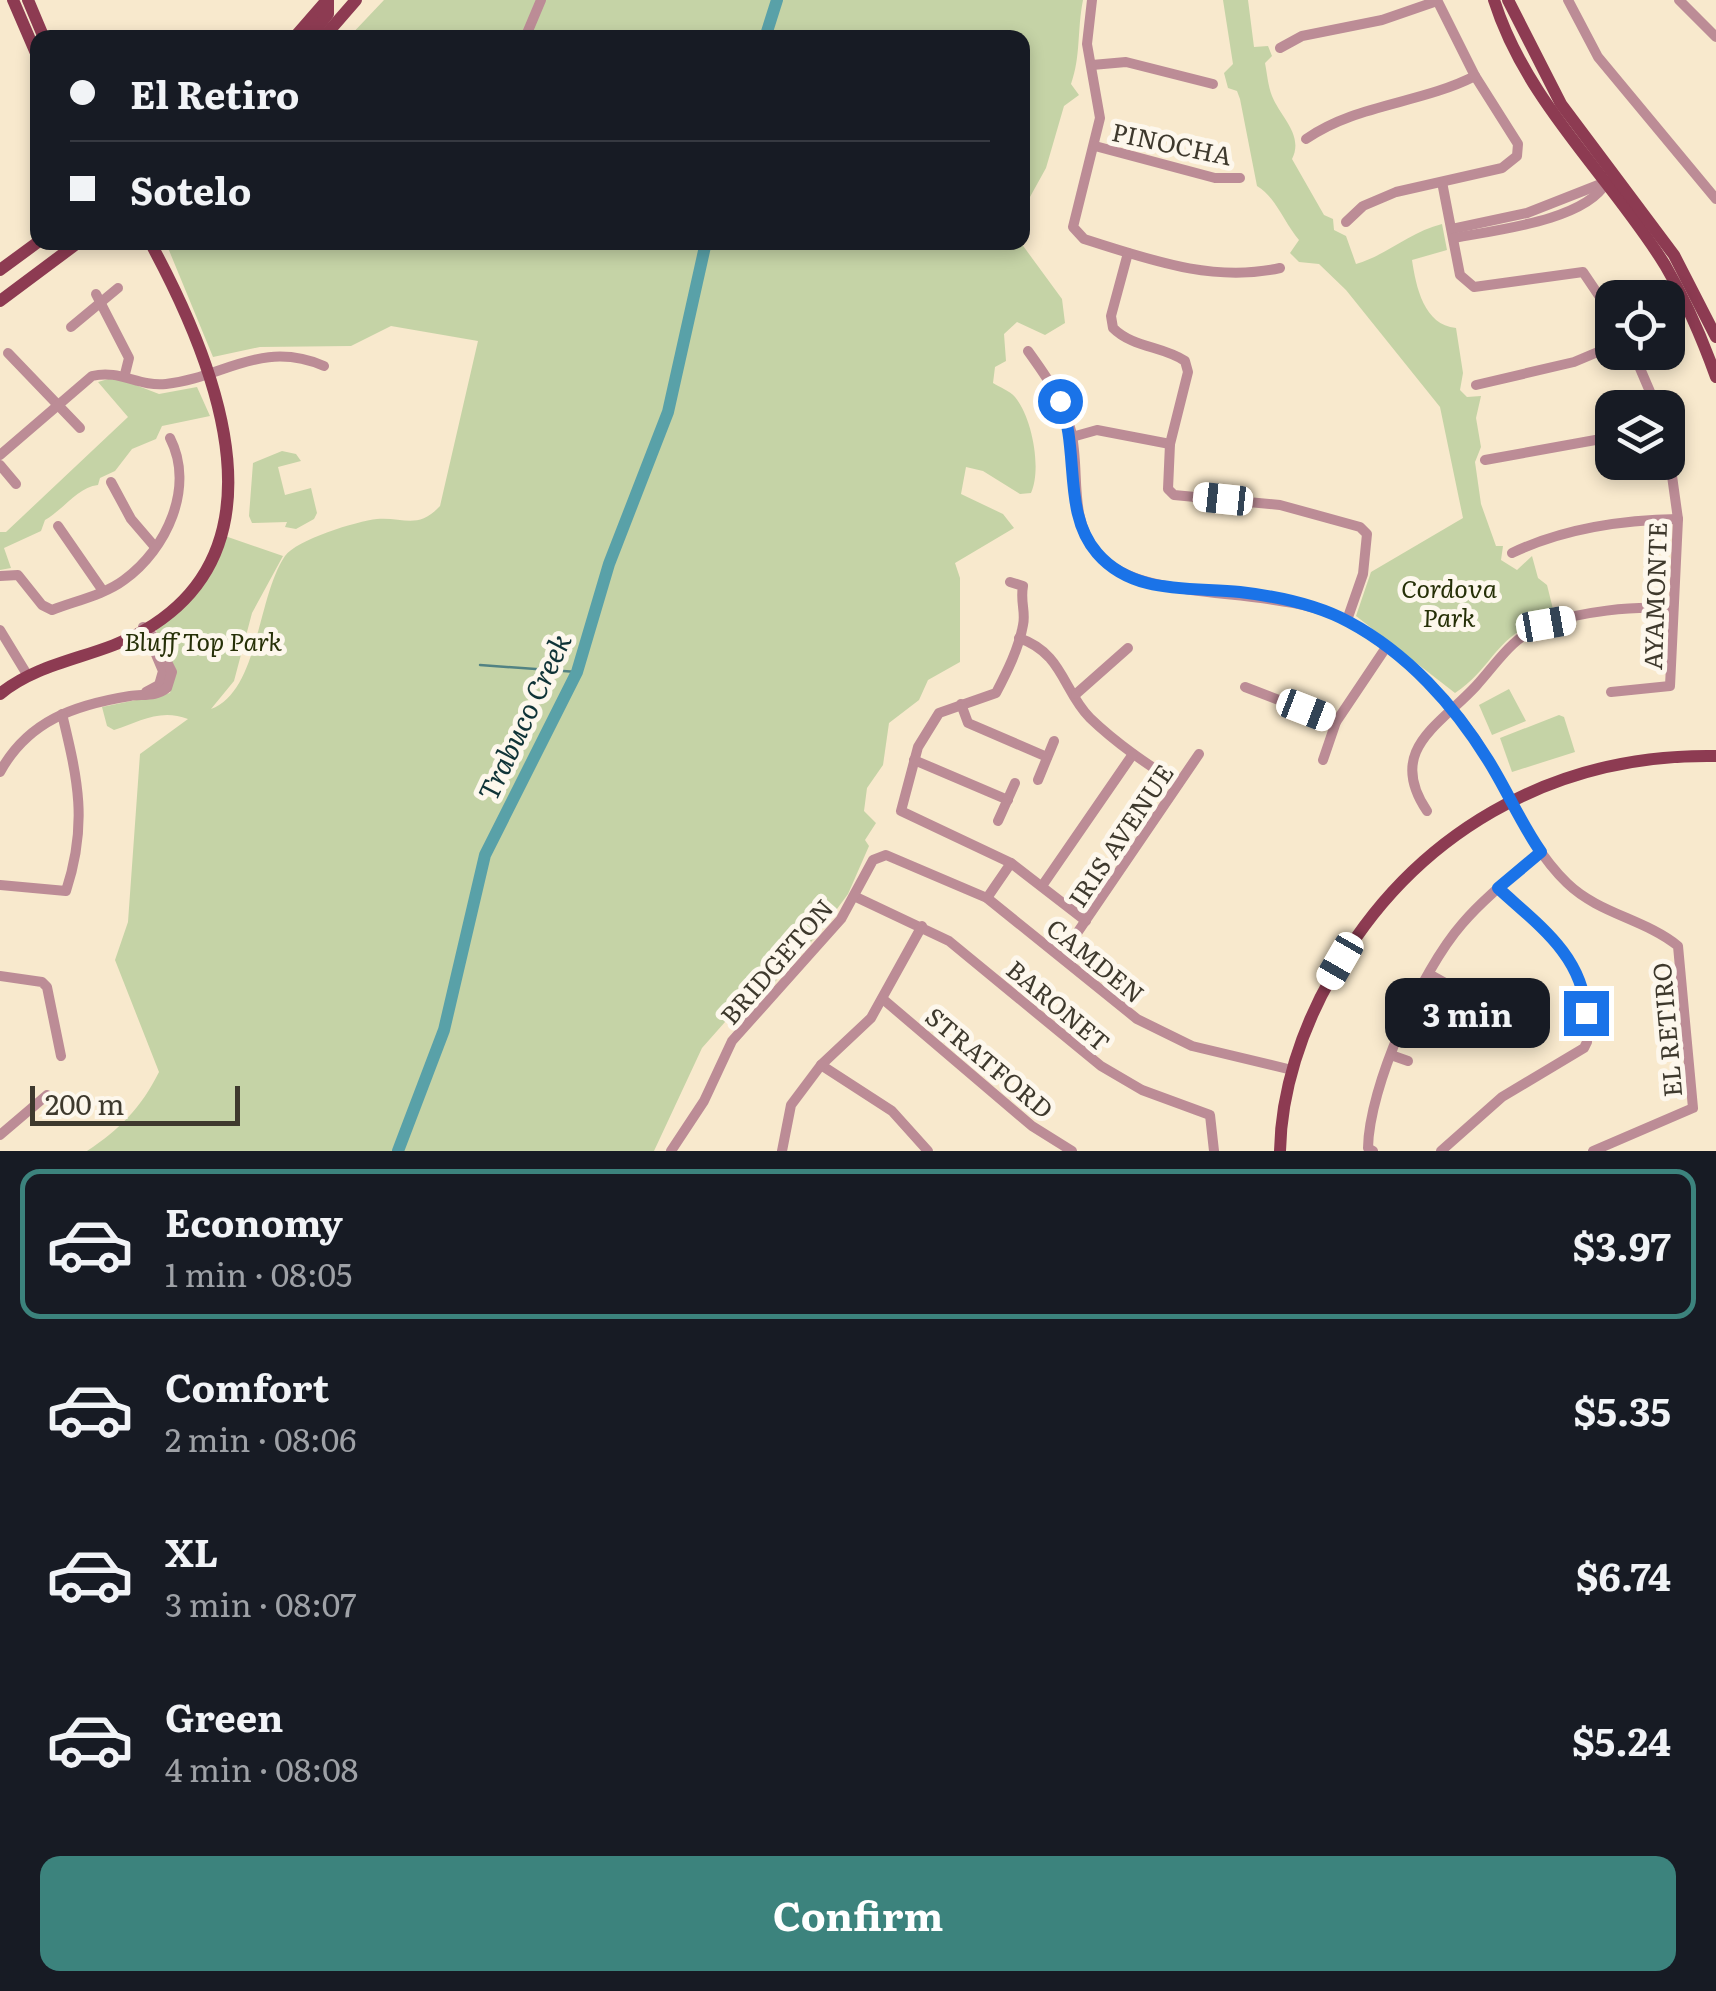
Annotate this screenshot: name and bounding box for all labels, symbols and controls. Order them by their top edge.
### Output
text: El Retiro [130,64,300,121]
street label: PINOCHA [1109,112,1235,174]
text: Sotelo [130,160,251,217]
map controls [1595,280,1685,480]
button: locate [1595,280,1685,370]
route start [1038,379,1083,424]
button: layers [1595,390,1685,480]
car [1192,481,1254,517]
street label: AYAMONTE [1633,521,1675,671]
park label: Cordova Park [1401,569,1498,635]
car [1514,604,1578,644]
park label: Bluff Top Park [124,622,282,659]
water label: Trabuco Creek [466,625,580,806]
car [1273,685,1339,735]
street label: IRIS AVENUE [1058,756,1182,914]
street label: BRIDGETON [711,890,841,1032]
street label: CAMDEN [1039,909,1153,1011]
car [1312,928,1368,994]
street label: BARONET [999,951,1119,1059]
street label: EL RETIRO [1642,961,1690,1099]
callout: 3 min [1386,978,1551,1048]
text: 3 min [1422,989,1513,1037]
route end [1564,991,1609,1036]
street label: STRATFORD [918,997,1062,1127]
scale bar [30,1081,240,1126]
text: 200 m [45,1082,124,1124]
text: Economy [165,1192,343,1249]
icon: car [45,1199,135,1289]
text: $3.97 [1573,1216,1671,1273]
text: 1 min · 08:05 [165,1249,352,1297]
text: Comfort [165,1357,329,1414]
icon: car [45,1364,135,1454]
text: $5.35 [1574,1381,1671,1438]
text: 2 min · 08:06 [165,1414,356,1462]
text: XL [165,1522,218,1579]
icon: car [45,1529,135,1619]
text: $6.74 [1576,1546,1671,1603]
text: 3 min · 08:07 [165,1579,357,1627]
text: Green [165,1687,283,1744]
icon: car [45,1694,135,1784]
text: $5.24 [1572,1711,1671,1768]
text: 4 min · 08:08 [165,1744,358,1792]
button: Confirm [40,1856,1676,1971]

